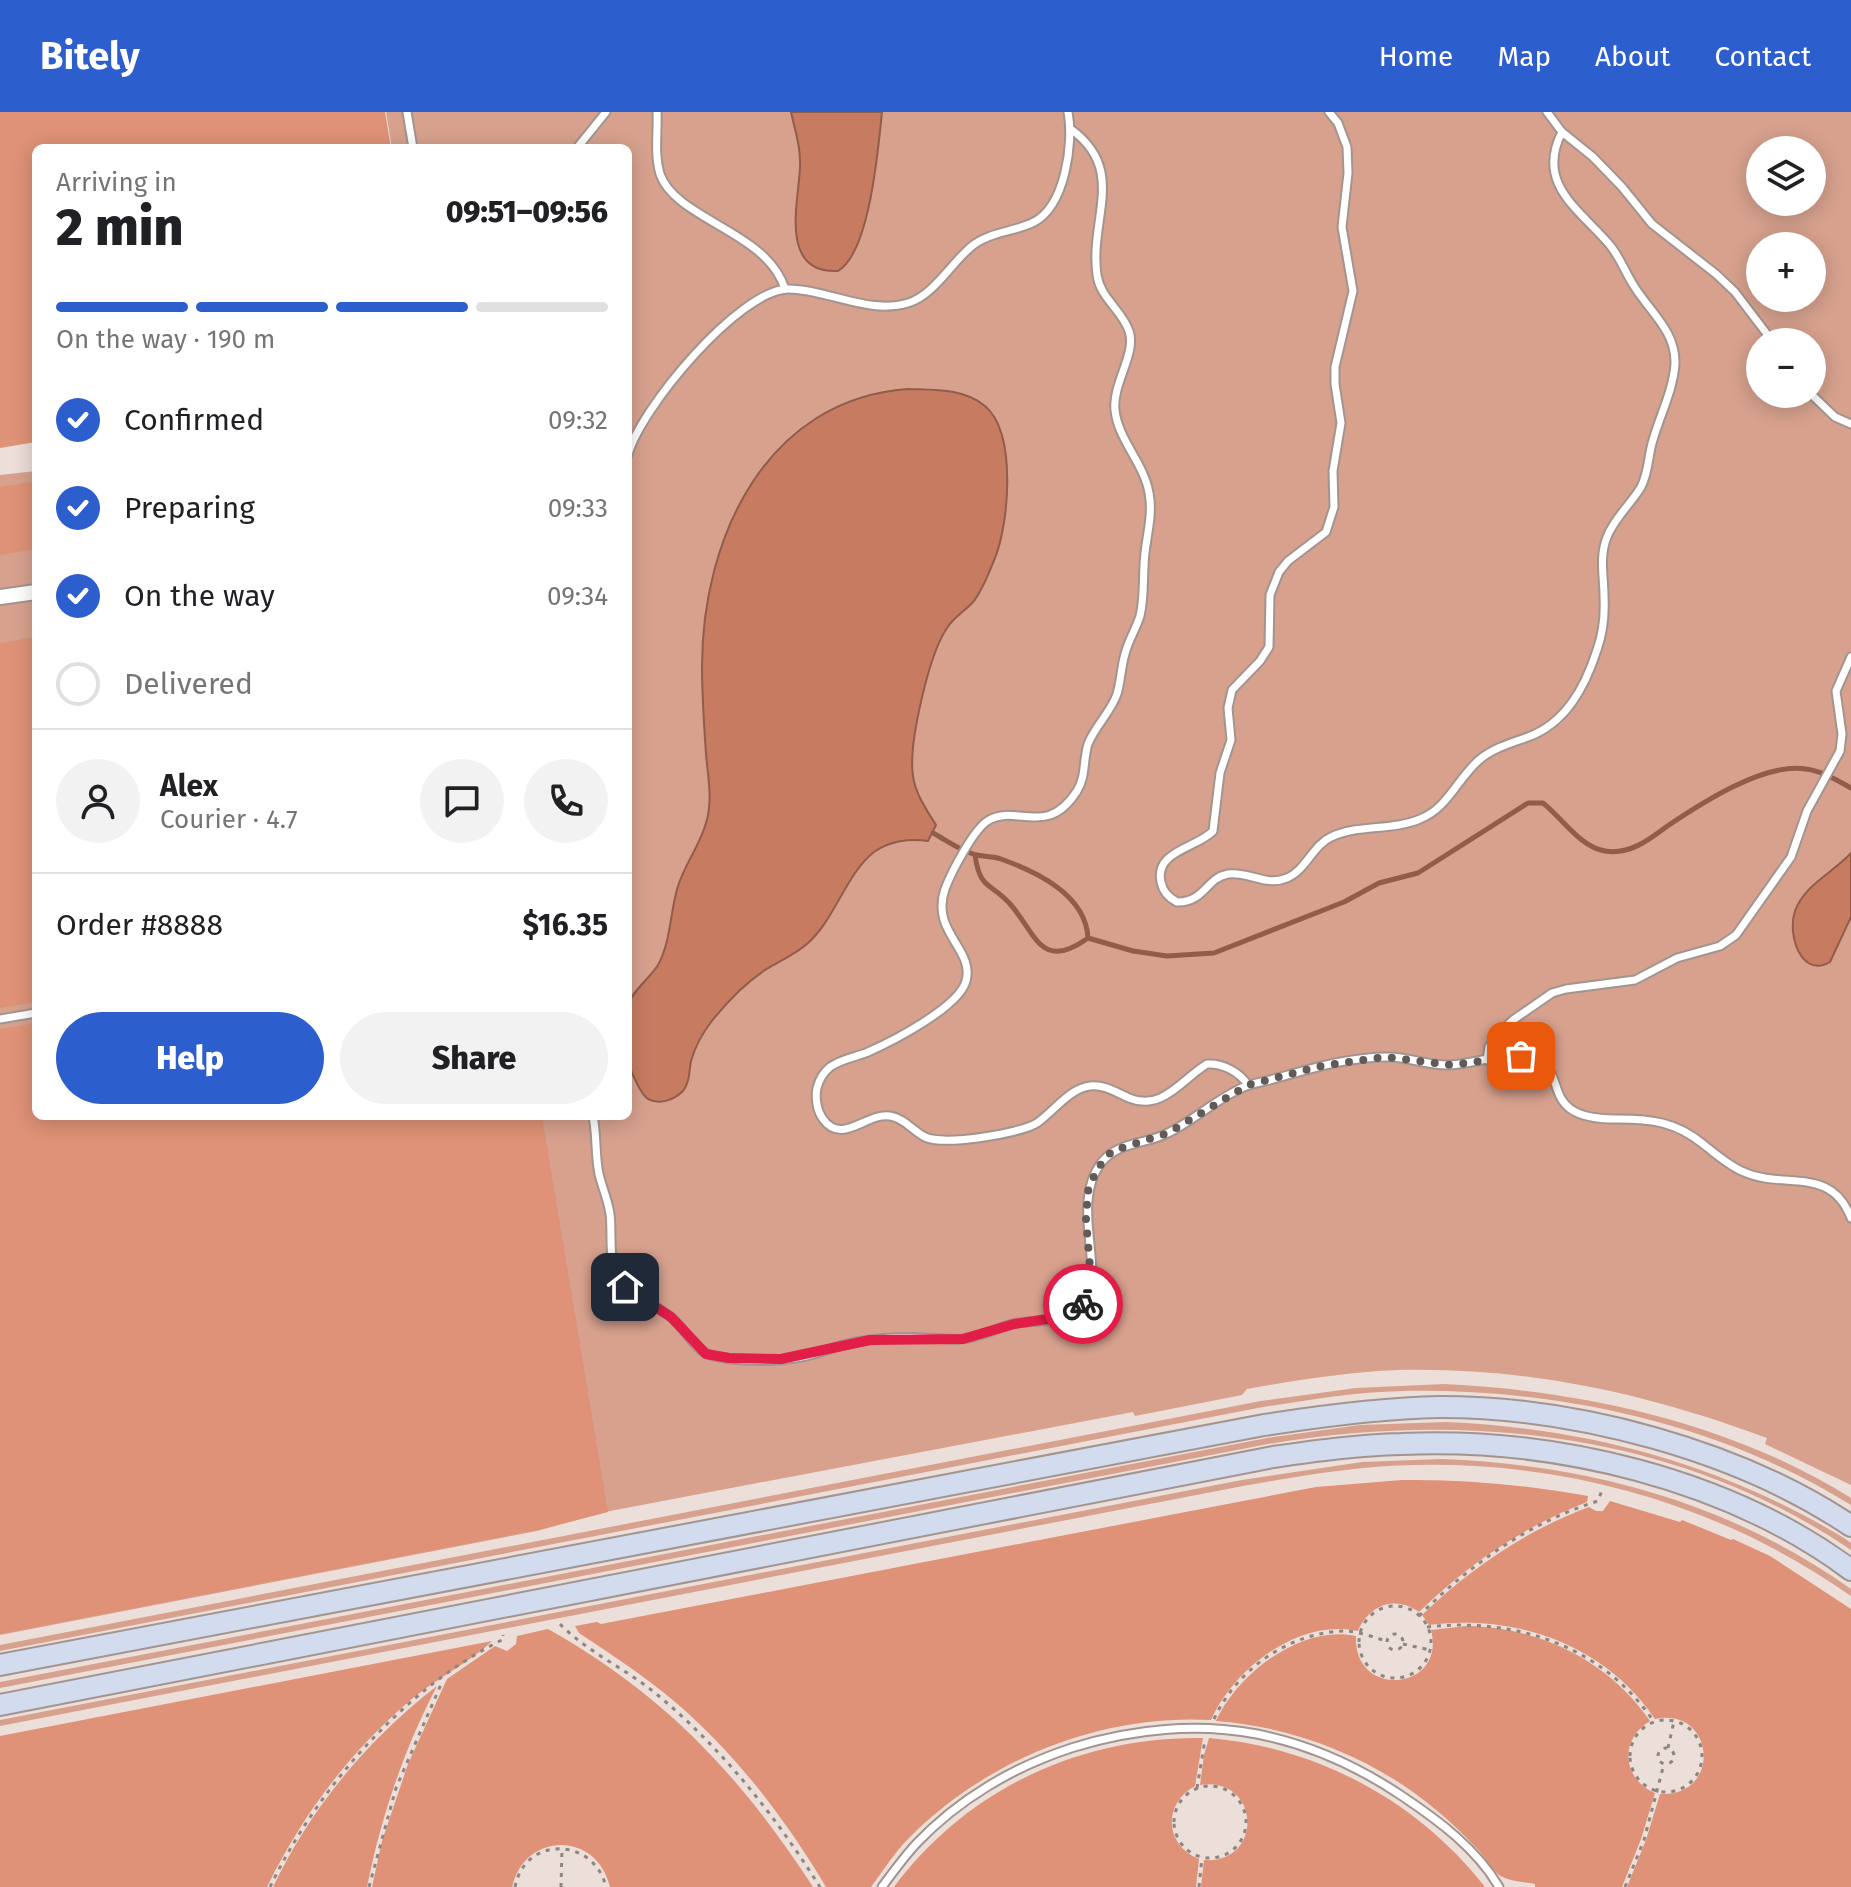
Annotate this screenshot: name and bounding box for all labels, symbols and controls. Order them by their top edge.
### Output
text: Bitely [40,33,140,79]
text: Home [1379,40,1453,73]
text: Map [1497,40,1551,73]
text: About [1595,40,1670,73]
text: Contact [1714,40,1811,73]
map controls [1746,136,1826,408]
button: layers [1746,136,1826,216]
text: Arriving in [56,167,177,198]
text: 09:51–09:56 [446,194,608,230]
text: 2 min [56,196,183,259]
button: + [1746,232,1826,312]
text: On the way · 190 m [56,324,275,355]
button: − [1746,328,1826,408]
icon: check [56,398,100,442]
text: Confirmed [124,402,264,438]
text: 09:32 [548,405,608,436]
icon: check [56,486,100,530]
text: Preparing [124,490,255,526]
text: 09:33 [548,493,608,524]
icon: check [56,574,100,618]
text: On the way [124,578,275,614]
text: 09:34 [547,581,608,612]
text: Delivered [124,666,253,702]
button: person [56,759,140,843]
button: chat [420,759,504,843]
button: phone [524,759,608,843]
text: Alex [160,768,218,804]
text: Courier · 4.7 [160,804,298,835]
text: Order #8888 [56,907,223,943]
text: $16.35 [522,907,608,943]
button: Help [56,1012,324,1104]
button: Share [340,1012,608,1104]
pin [1487,1022,1555,1090]
icon: bag [1499,1034,1543,1078]
pin [591,1253,659,1321]
courier [1043,1264,1123,1344]
icon: home [603,1265,647,1309]
icon: bike [1061,1282,1105,1326]

